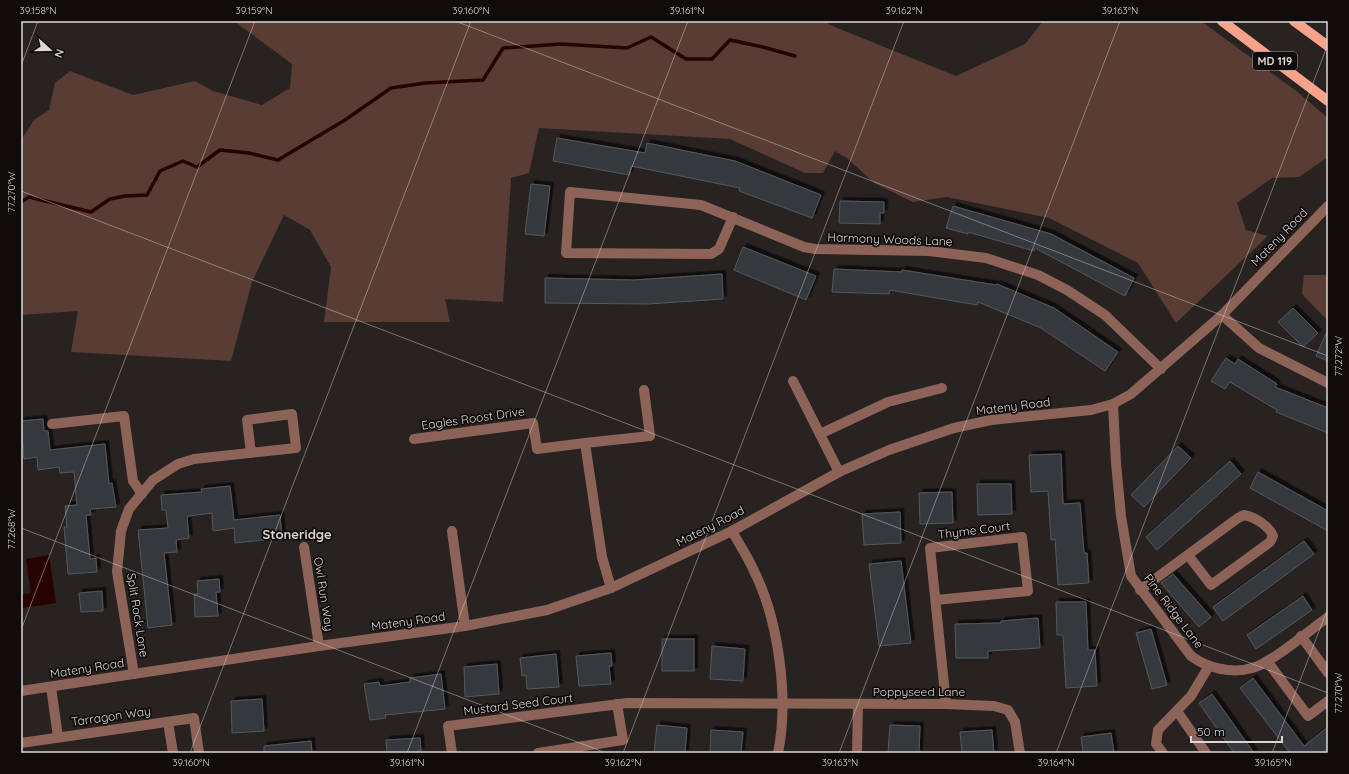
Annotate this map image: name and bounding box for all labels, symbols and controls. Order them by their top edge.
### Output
text: 39.158°N [20,4,56,17]
text: 39.159°N [235,4,273,17]
text: 39.160°N [452,4,490,17]
text: 39.161°N [669,4,705,17]
text: 39.162°N [885,4,923,17]
text: 39.163°N [1102,4,1138,17]
north arrow [30,30,70,70]
text: N [51,47,67,60]
road number: MD 119 [1253,52,1297,70]
text: 77.270°W [5,171,18,212]
street label: Mateny Road [1248,205,1310,269]
street label: Harmony Woods Lane [827,229,953,249]
text: 77.272°W [1332,335,1345,376]
street label: Mateny Road [975,394,1051,418]
street label: Eagles Roost Drive [420,403,526,433]
street label: Mateny Road [673,502,747,550]
text: 77.268°W [5,508,18,549]
street label: Thyme Court [937,518,1011,542]
district label: Stoneridge [262,526,332,542]
street label: Owl Run Way [311,556,337,632]
street label: Pine Ridge Lane [1141,571,1207,651]
street label: Split Rock Lane [124,572,152,658]
street label: Mateny Road [370,608,446,634]
street label: Mateny Road [49,655,125,681]
text: 77.270°W [1332,672,1345,713]
street label: Poppyseed Lane [873,684,966,699]
street label: Mustard Seed Court [462,690,574,718]
street label: Tarragon Way [70,703,152,729]
scale bar [1191,718,1282,744]
text: 50 m [1197,724,1225,739]
text: 39.160°N [172,756,210,769]
text: 39.161°N [389,756,425,769]
text: 39.162°N [604,756,642,769]
text: 39.163°N [822,756,858,769]
text: 39.164°N [1038,756,1074,769]
text: 39.165°N [1255,756,1291,769]

